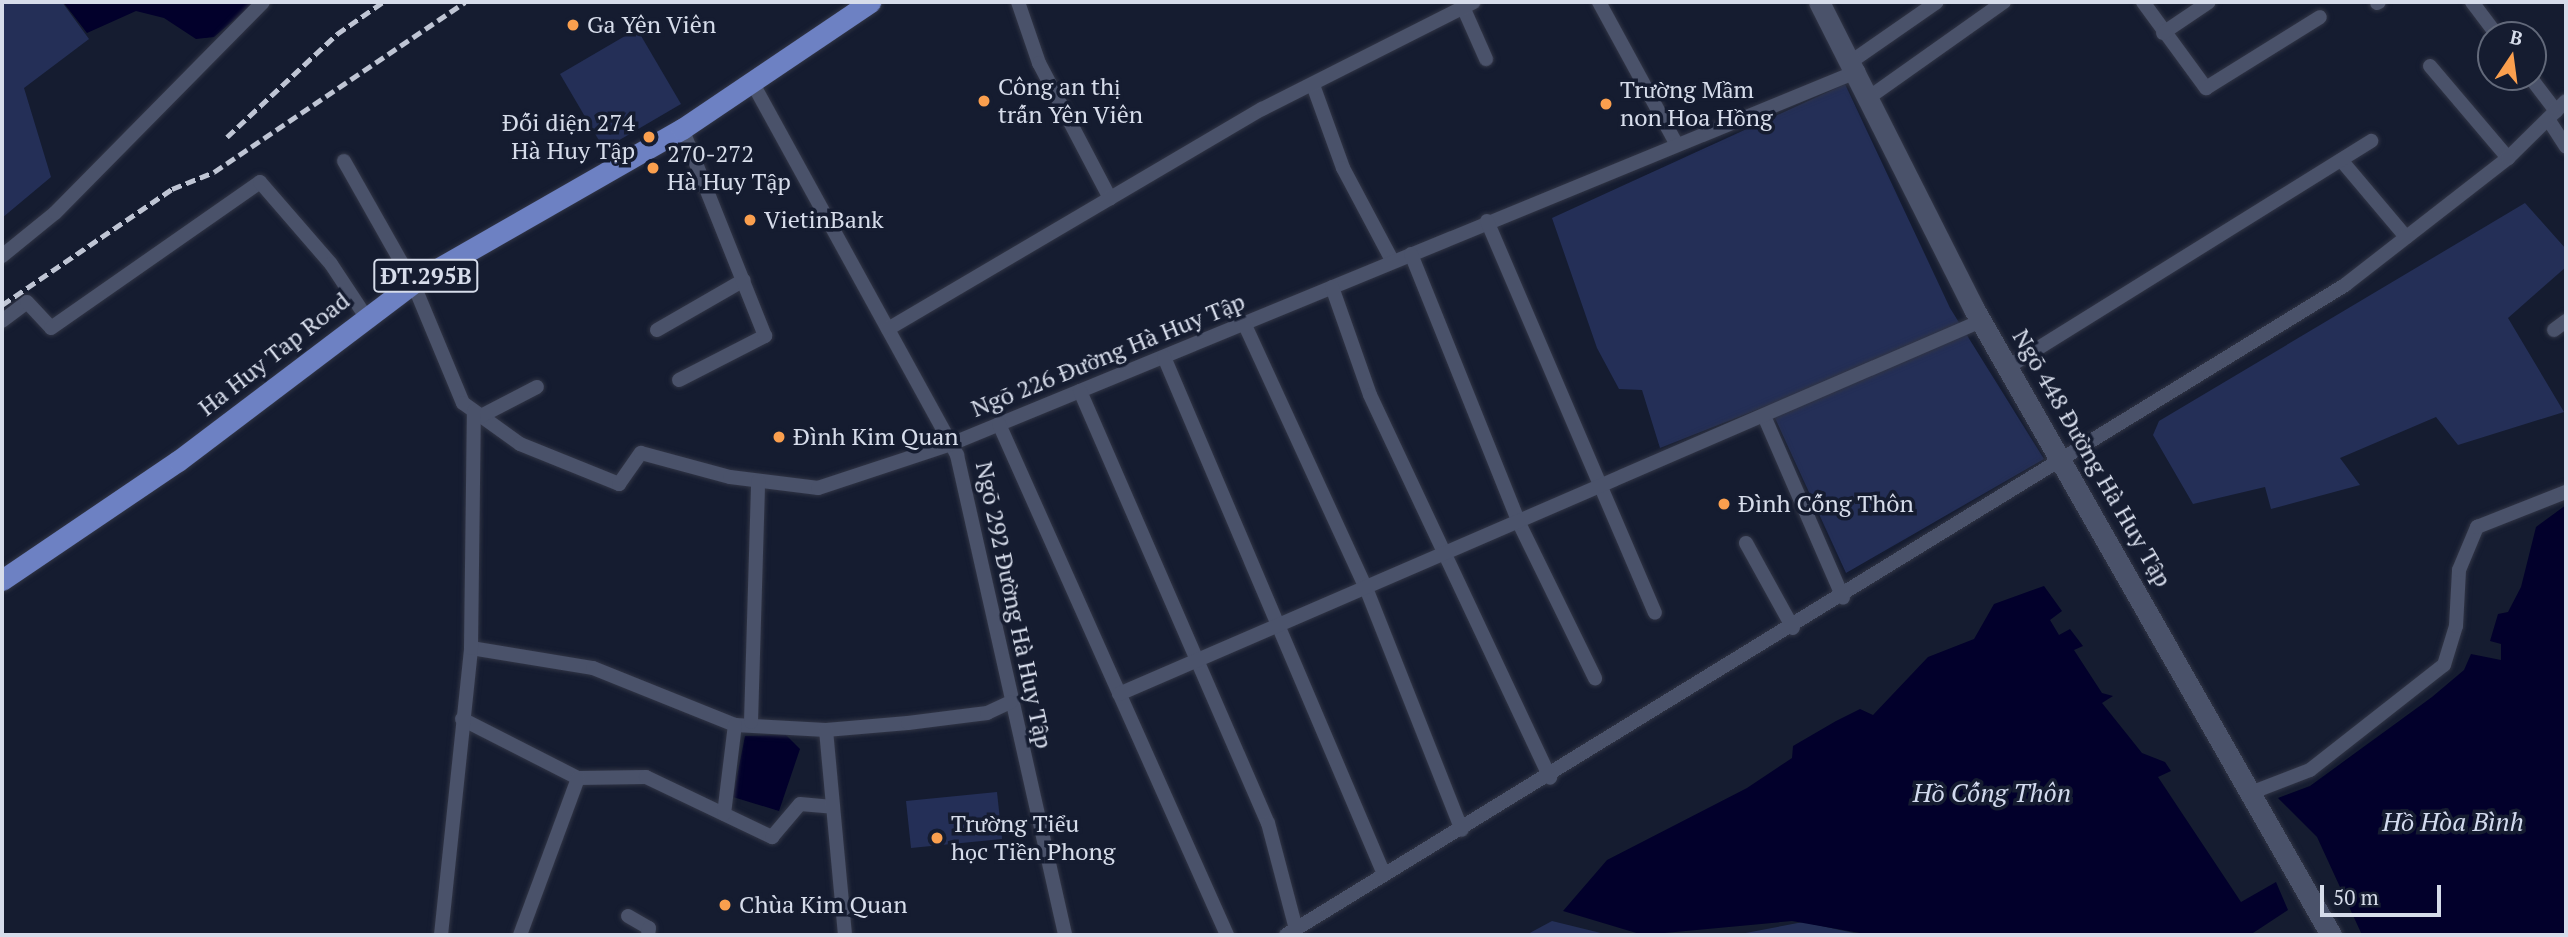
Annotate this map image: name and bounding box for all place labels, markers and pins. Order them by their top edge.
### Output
place label: Ga Yên Viên [587,11,717,39]
marker: Ga Yên Viên [565,17,581,33]
place label: Công an thị trấn Yên Viên [998,73,1144,129]
place label: Trường Mầm non Hoa Hồng [1620,76,1773,132]
marker: Công an thị trấn Yên Viên [976,93,992,109]
marker: Trường Mầm non Hoa Hồng [1598,96,1614,112]
place label: Đối diện 274 Hà Huy Tập [502,109,635,165]
marker: Đối diện 274 Hà Huy Tập [641,129,657,145]
place label: 270-272 Hà Huy Tập [667,140,791,196]
marker: 270-272 Hà Huy Tập [645,160,661,176]
place label: VietinBank [764,206,884,234]
marker: VietinBank [742,212,758,228]
place label: Đình Kim Quan [793,423,959,451]
marker: Đình Kim Quan [771,429,787,445]
place label: Đình Cống Thôn [1738,490,1914,518]
marker: Đình Cống Thôn [1716,496,1732,512]
place label: Trường Tiểu học Tiền Phong [951,810,1115,866]
marker: Trường Tiểu học Tiền Phong [929,830,945,846]
place label: Chùa Kim Quan [739,891,907,919]
marker: Chùa Kim Quan [717,897,733,913]

